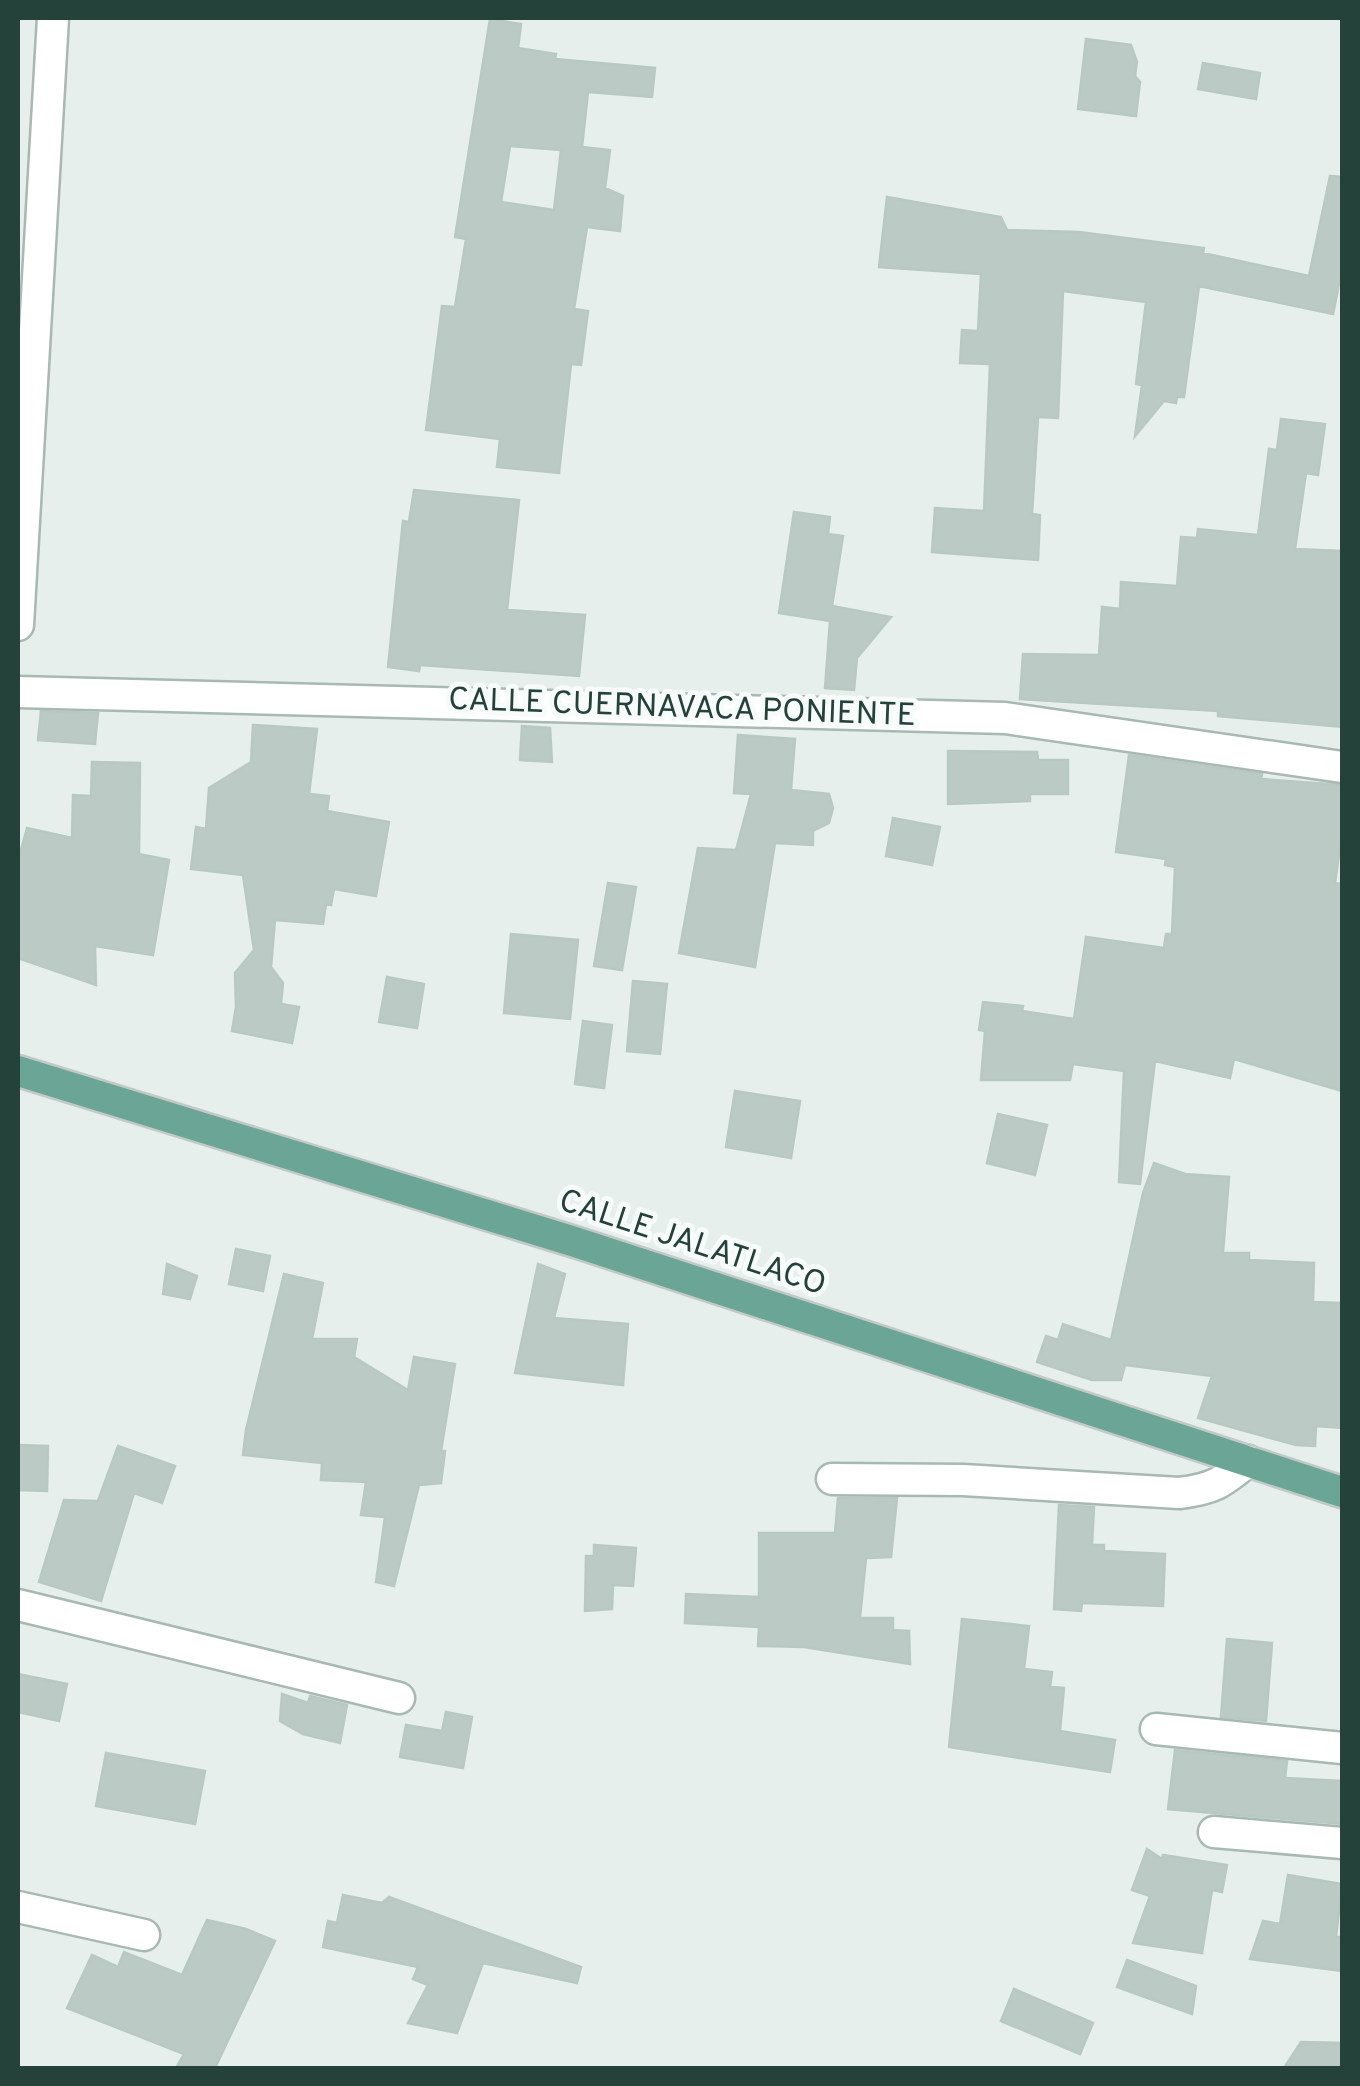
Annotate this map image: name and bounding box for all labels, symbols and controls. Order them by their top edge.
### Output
street label: CALLE CUERNAVACA PONIENTE [448,681,916,737]
street label: CALLE JALATLACO [553,1182,831,1306]

